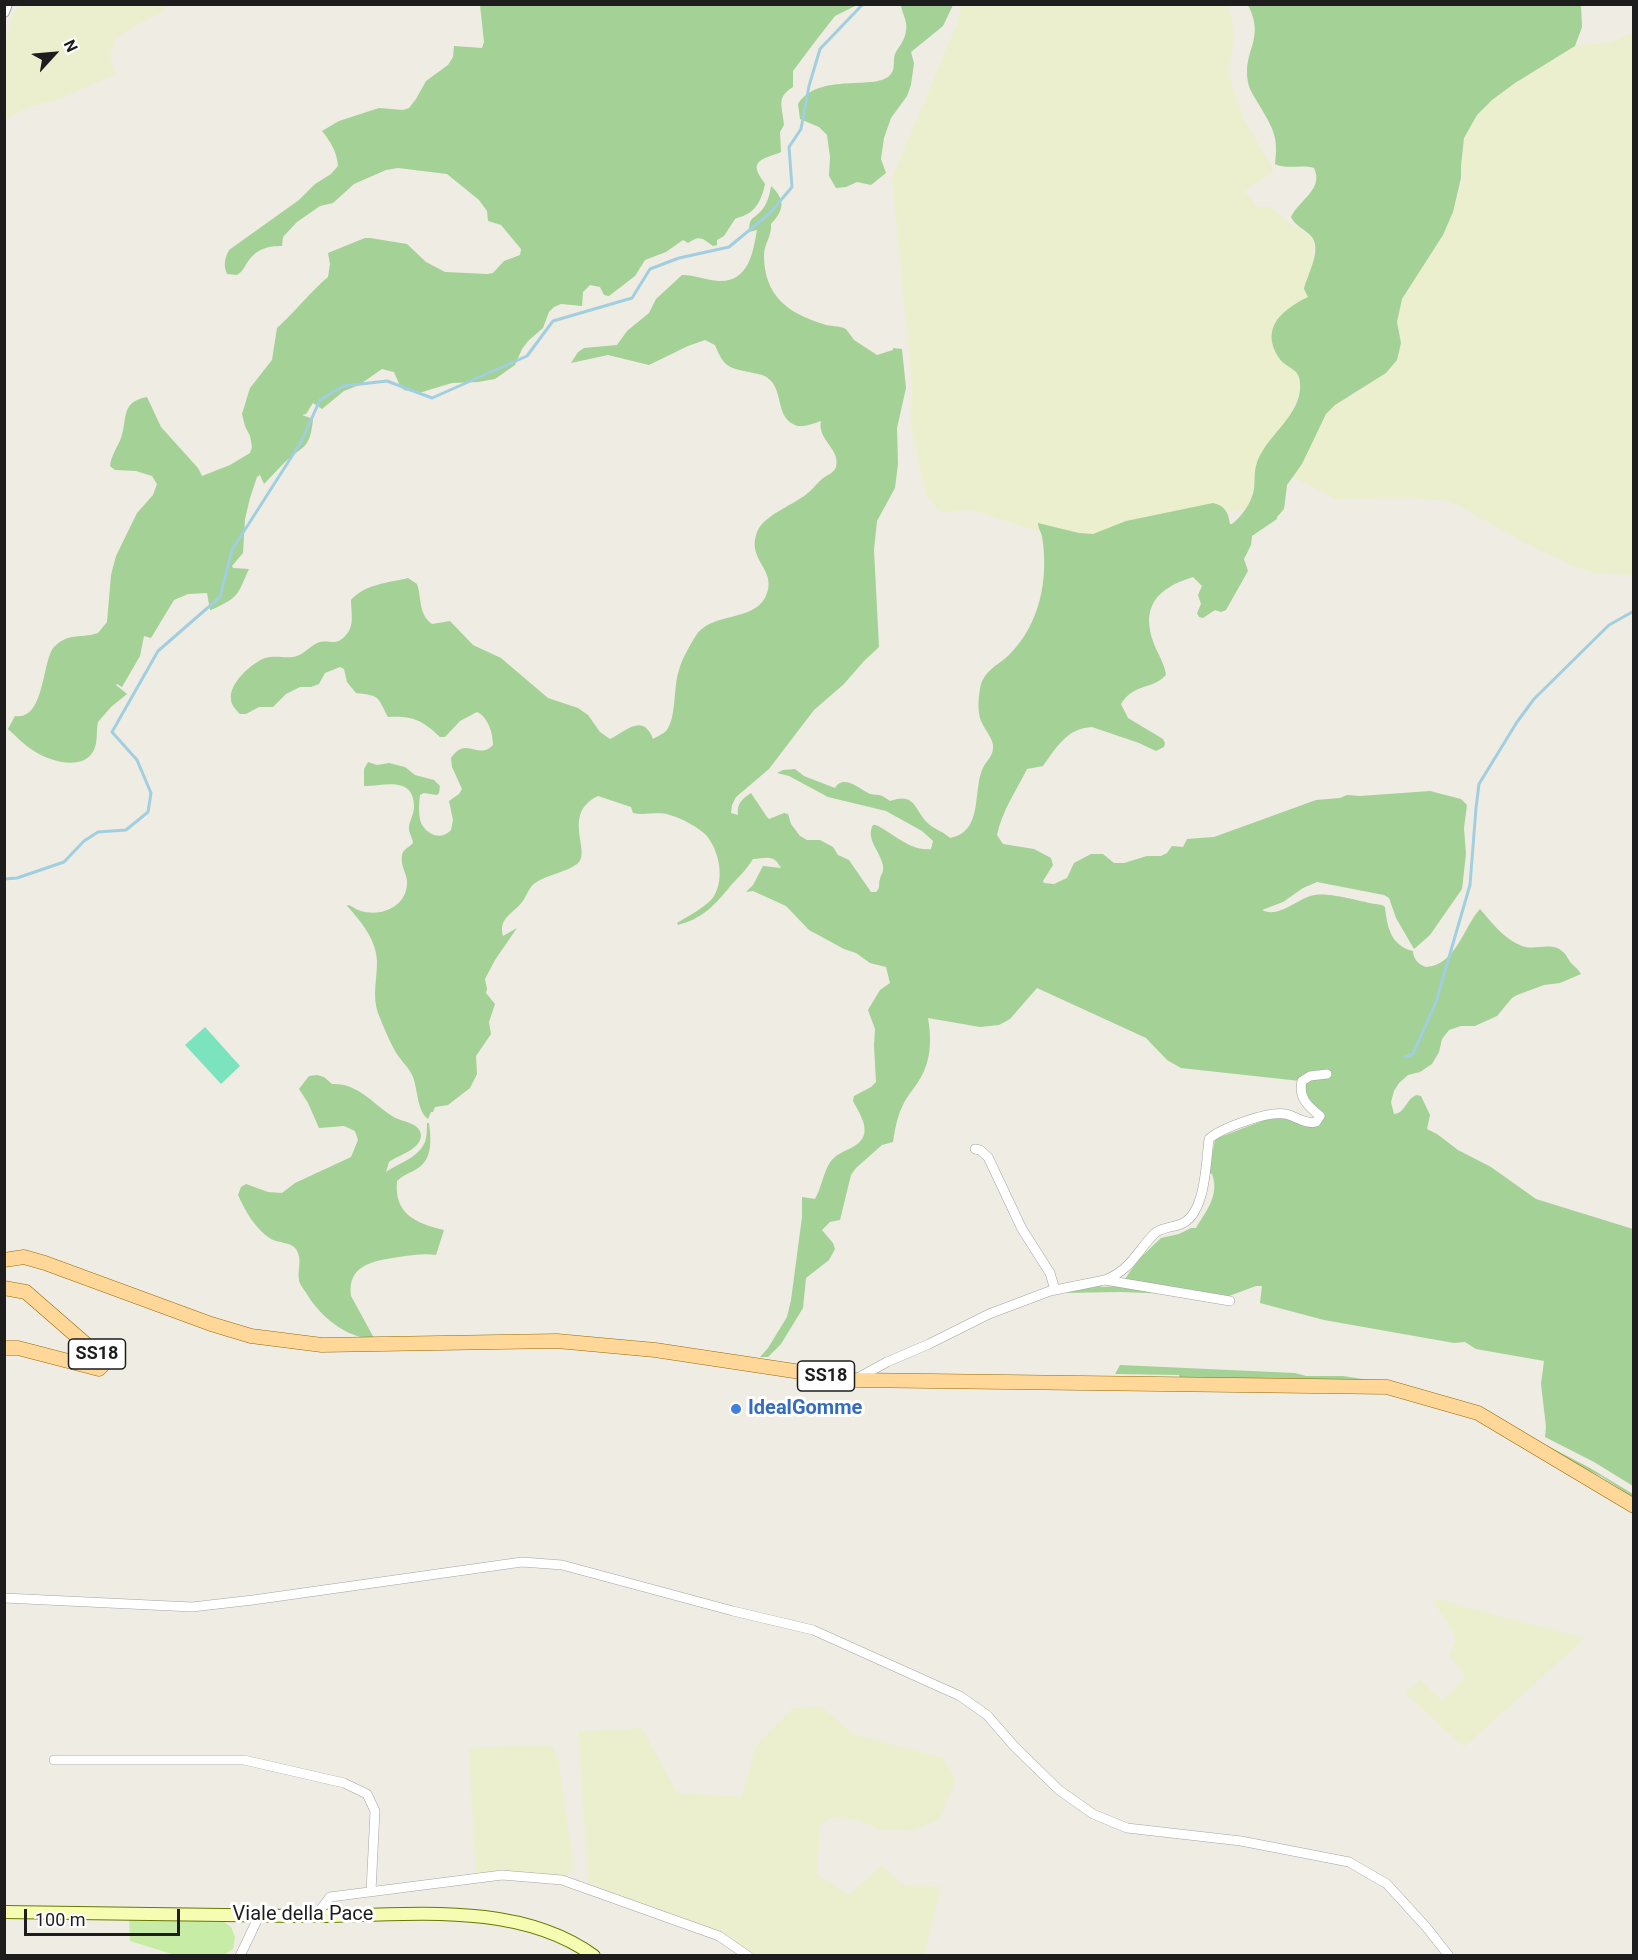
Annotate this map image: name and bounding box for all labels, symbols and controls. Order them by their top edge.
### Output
north arrow [24,24,84,84]
text: N [60,37,82,55]
road number: SS18 [68,1339,126,1369]
road number: SS18 [798,1361,854,1391]
place label: IdealGomme [748,1397,862,1421]
marker: IdealGomme [729,1402,743,1416]
scale bar [27,1897,183,1935]
street label: Viale della Pace [233,1903,373,1927]
text: 100 m [35,1909,86,1930]

